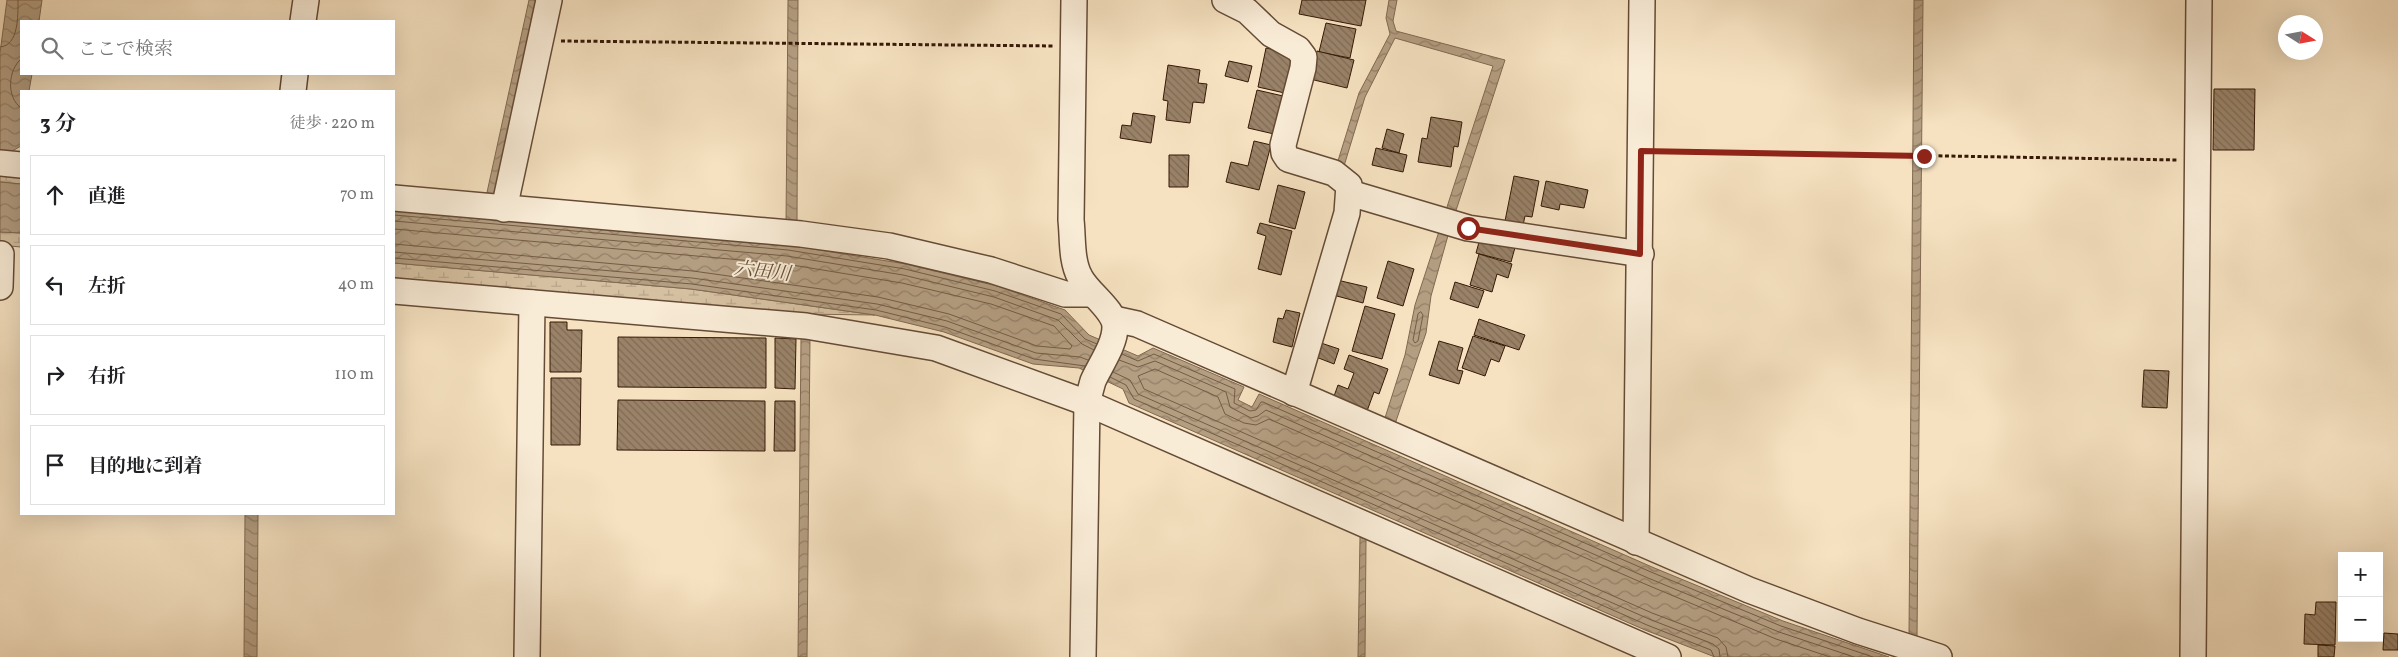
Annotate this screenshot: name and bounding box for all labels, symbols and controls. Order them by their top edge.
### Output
north arrow [2278,15,2323,60]
search box [20,20,395,75]
icon: search [38,34,66,62]
text: ここで検索 [78,37,173,63]
text: 3 分 [40,110,76,139]
text: 徒歩 · 220 m [289,113,375,135]
route end [1913,145,1936,168]
icon: ahead [41,181,69,209]
text: 直進 [88,184,126,210]
text: 70 m [340,184,374,206]
route start [1457,217,1480,240]
water label: 六田川 [732,256,794,288]
icon: left [41,271,69,299]
text: 左折 [88,274,126,300]
text: 40 m [338,274,374,296]
icon: right [41,361,69,389]
text: 右折 [88,364,126,390]
text: 110 m [335,364,374,386]
icon: arrive [41,451,69,479]
text: 目的地に到着 [88,454,202,480]
map controls [2338,552,2383,642]
button: + [2338,552,2383,597]
button: − [2338,597,2383,642]

